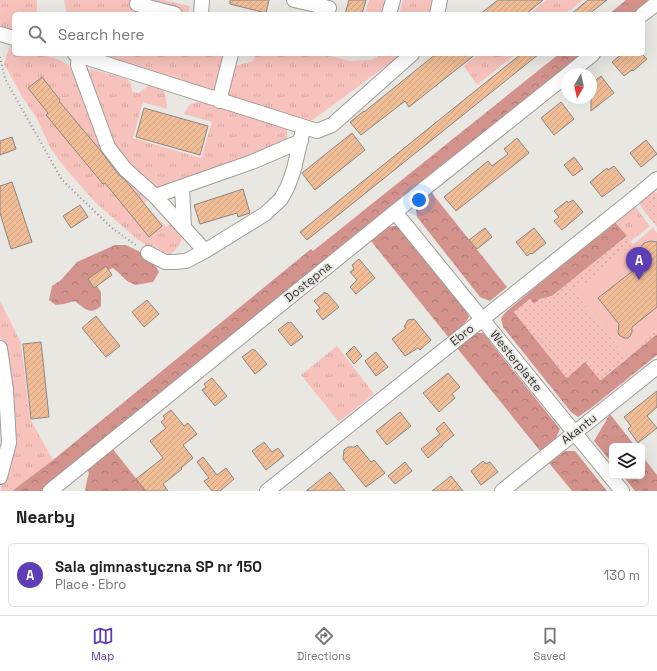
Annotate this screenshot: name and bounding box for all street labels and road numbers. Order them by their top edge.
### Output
street label: Dostępna [281,258,335,306]
street label: Ebro [447,321,477,349]
street label: Westerplatte [486,327,546,395]
street label: Akantu [558,410,600,448]

